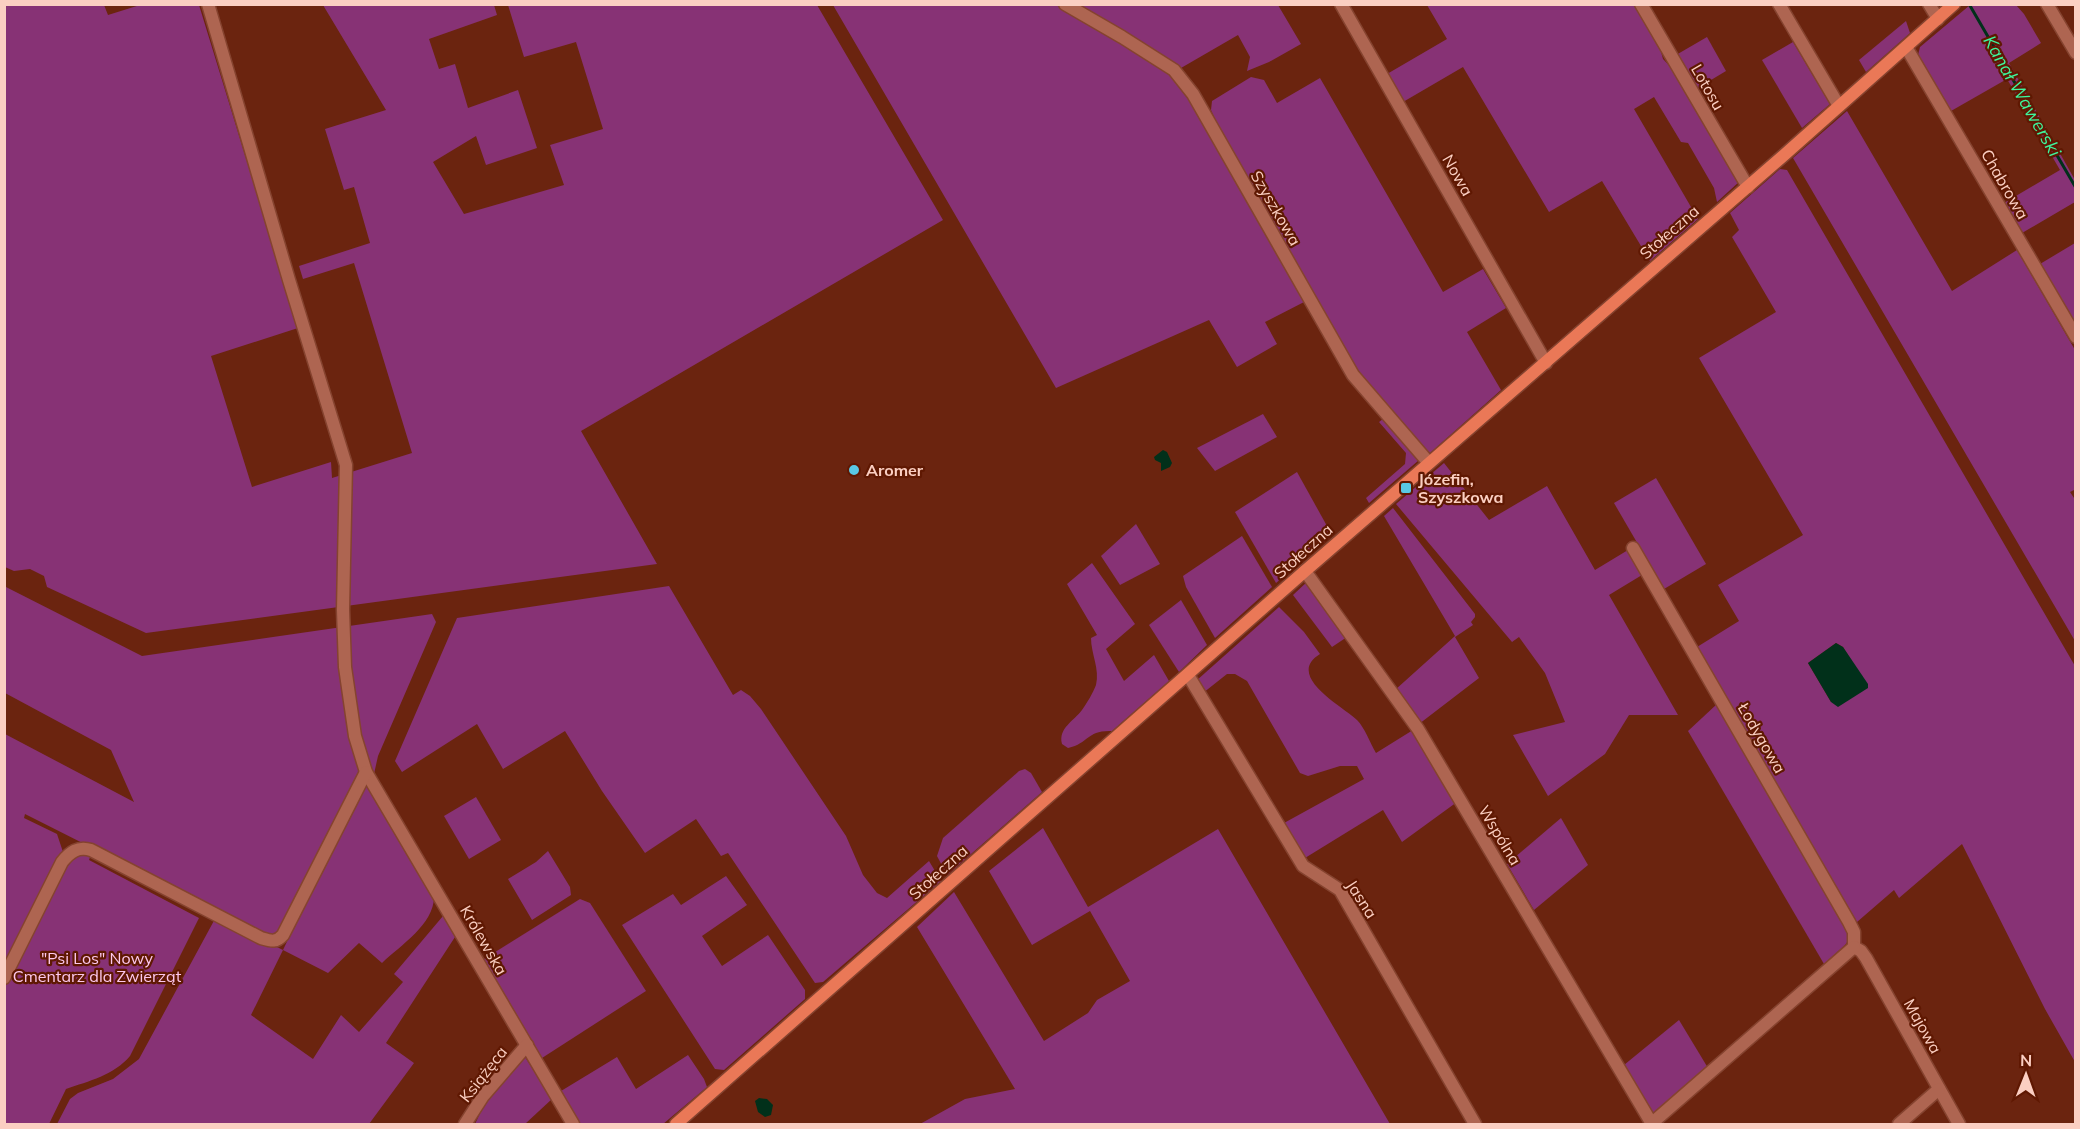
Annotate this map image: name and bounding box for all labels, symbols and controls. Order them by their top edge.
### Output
water label: Kanał Wawerski [1978,31,2067,161]
street label: Lotosu [1687,61,1729,113]
street label: Chabrowa [1977,145,2033,223]
street label: Nowa [1438,151,1478,199]
street label: Szyszkowa [1247,167,1305,249]
street label: Stołeczna [1635,201,1703,263]
place label: Aromer [866,460,924,480]
marker: Aromer [847,463,861,477]
place label: Józefin, Szyszkowa [1418,469,1503,507]
marker: Józefin, Szyszkowa [1399,481,1413,495]
street label: Stołeczna [1269,519,1337,583]
street label: Łodygowa [1733,698,1790,777]
street label: Wspólna [1474,801,1526,869]
street label: Stołeczna [904,840,972,904]
street label: Jasna [1342,876,1382,922]
street label: Królewska [456,902,512,978]
park label: "Psi Los" Nowy Cmentarz dla Zwierząt [13,948,182,986]
street label: Majowa [1900,995,1946,1057]
street label: Książęca [455,1042,511,1106]
north arrow [1996,1045,2056,1105]
text: N [2020,1050,2032,1070]

